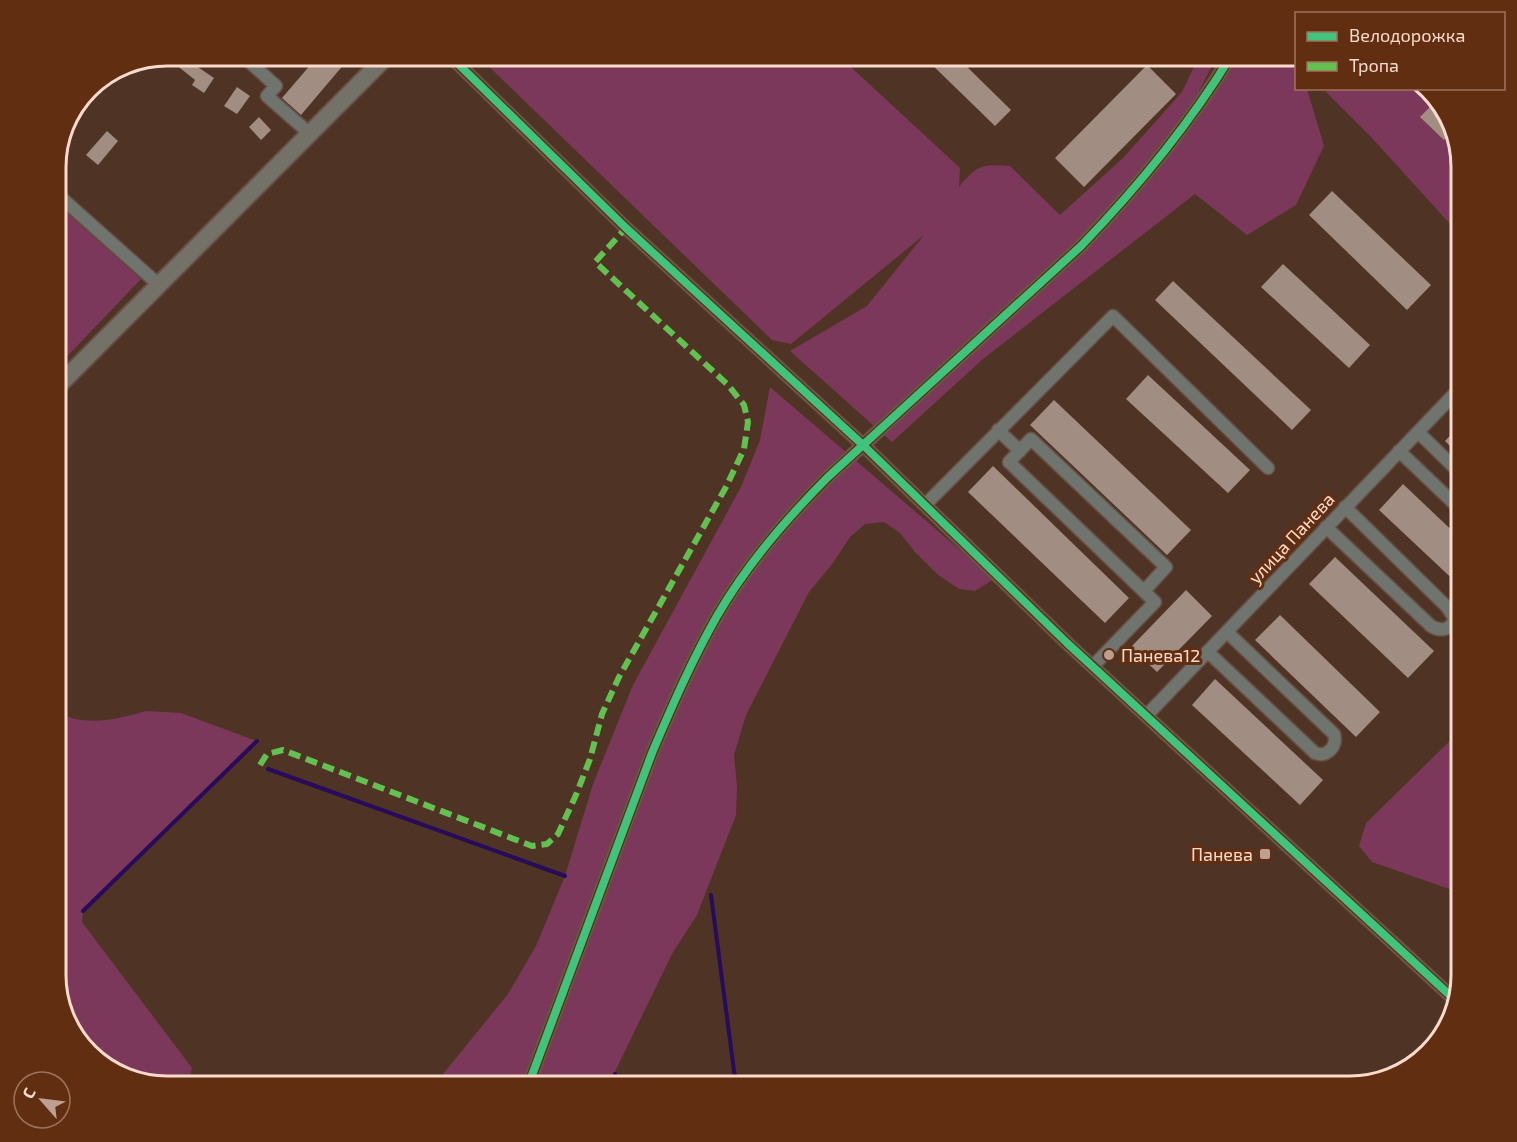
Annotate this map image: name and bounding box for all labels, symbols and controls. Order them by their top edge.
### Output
legend [1295,12,1505,90]
text: Велодорожка [1349,24,1465,46]
text: Тропа [1349,54,1399,76]
street label: улица Панева [1243,488,1339,588]
place label: Панева12 [1121,644,1200,666]
marker: Панева12 [1102,648,1116,662]
place label: Панева [1191,843,1253,865]
marker: Панева [1258,847,1272,861]
north arrow [12,1070,72,1130]
text: С [18,1084,39,1101]

